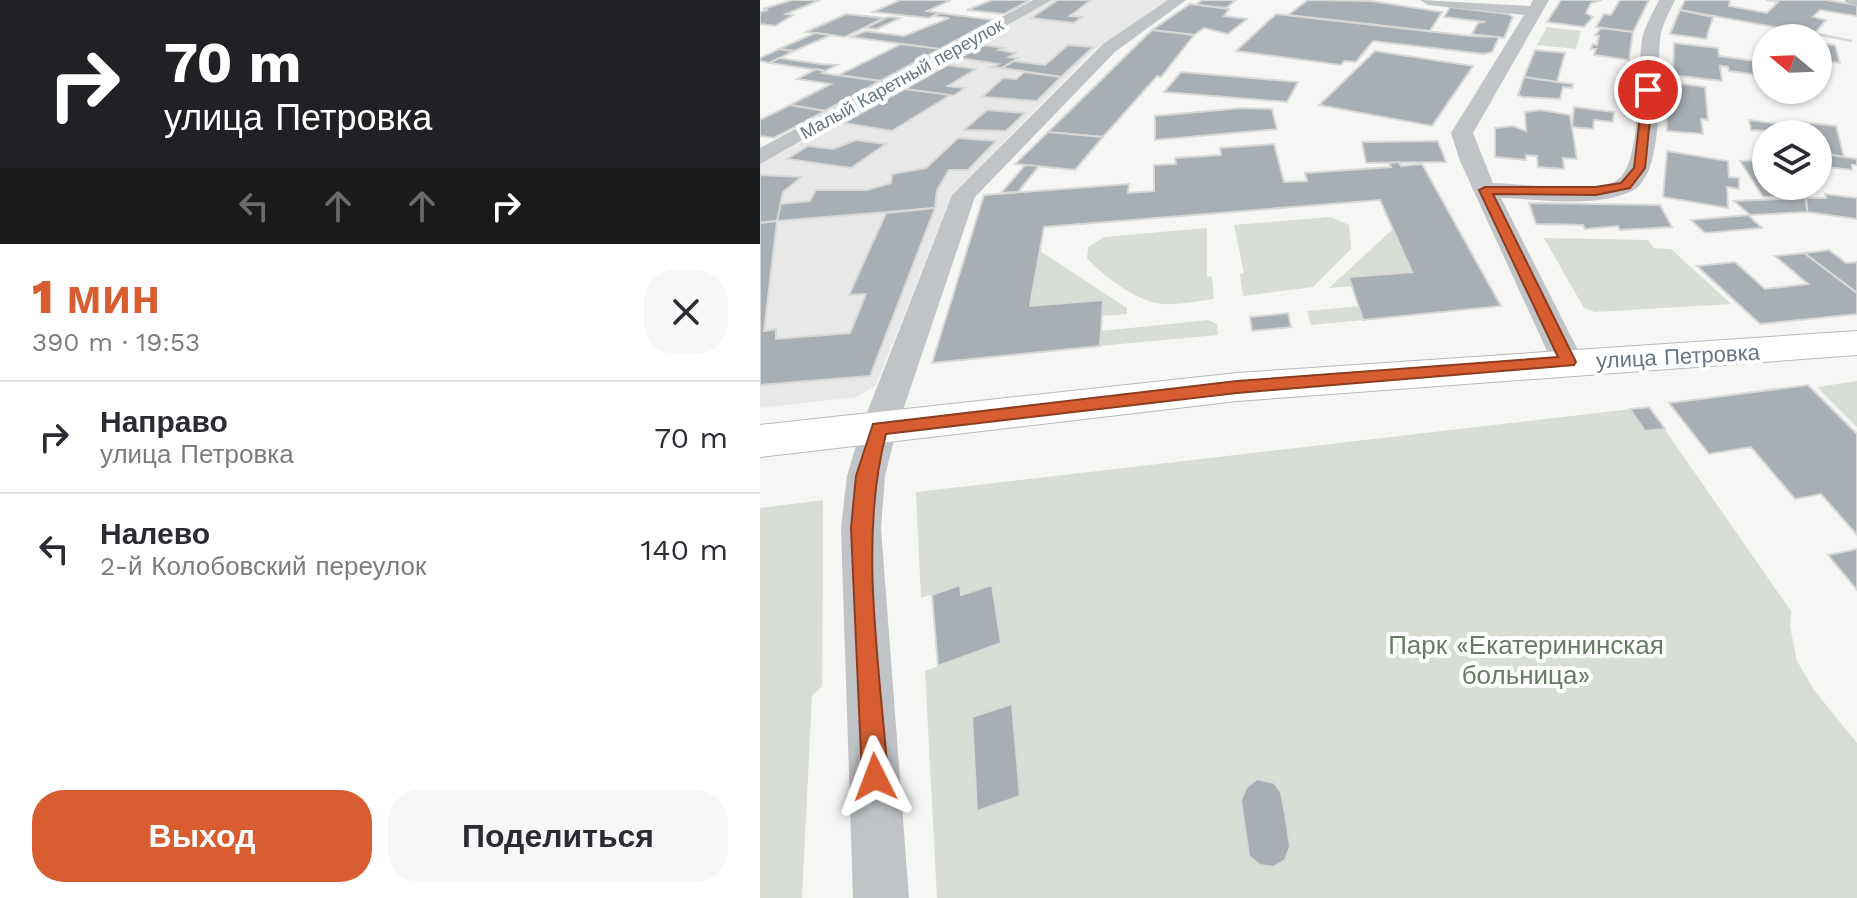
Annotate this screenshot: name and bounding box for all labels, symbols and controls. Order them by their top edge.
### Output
street label: Малый Каретный переулок [797,14,1007,143]
north arrow [1752,24,1832,104]
map controls [1752,24,1832,200]
text: 70 m [164,30,301,96]
icon: right [32,32,136,136]
pin [1614,56,1682,124]
icon: arrive [1626,68,1670,112]
text: улица Петровка [164,97,432,139]
button: layers [1752,120,1832,200]
icon: left [232,184,276,228]
icon: ahead [316,184,360,228]
icon: ahead [400,184,444,228]
icon: right [484,184,528,228]
text: 1 мин [32,268,160,325]
button: close [644,270,728,354]
text: 390 m · 19:53 [32,327,200,357]
street label: улица Петровка [1596,340,1761,373]
text: Направо [100,404,228,439]
icon: right [32,415,76,459]
text: 70 m [654,420,728,455]
text: улица Петровка [100,439,294,469]
text: Налево [100,516,210,551]
icon: left [32,527,76,571]
text: 140 m [640,532,728,567]
text: 2-й Колобовский переулок [100,551,426,581]
park label: Парк «Екатерининская больница» [1388,630,1664,690]
position arrow [833,735,917,819]
button: Выход [32,790,372,882]
button: Поделиться [388,790,728,882]

